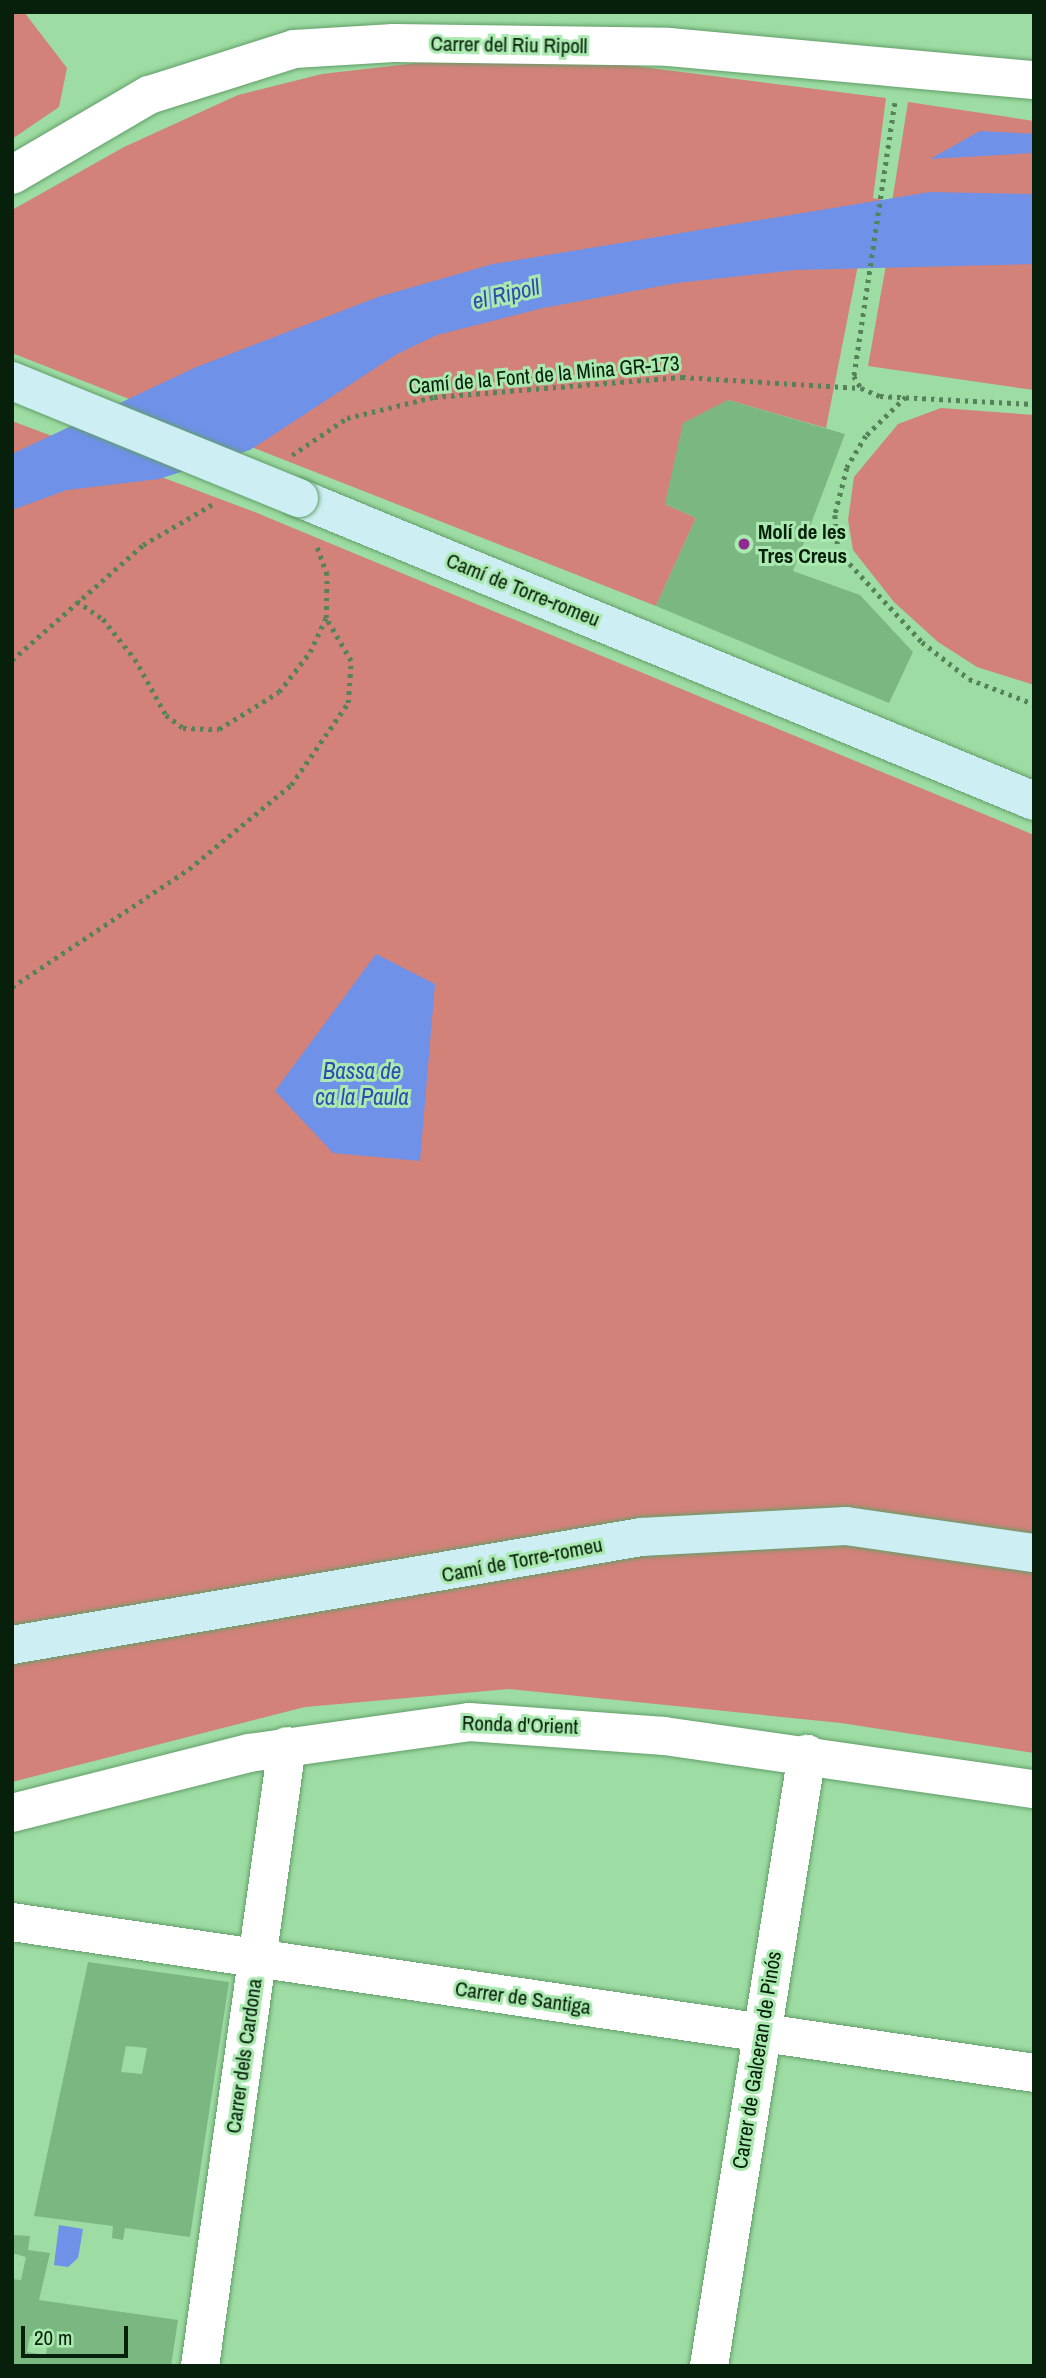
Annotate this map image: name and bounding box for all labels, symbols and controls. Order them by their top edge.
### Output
street label: Carrer del Riu Ripoll [430,31,588,59]
water label: el Ripoll [470,273,542,315]
street label: Camí de la Font de la Mina GR-173 [407,351,681,399]
place label: Molí de les Tres Creus [758,519,847,569]
marker: Molí de les Tres Creus [736,536,752,552]
street label: Camí de Torre-romeu [442,548,604,632]
water label: Bassa de ca la Paula [315,1057,409,1111]
street label: Camí de Torre-romeu [439,1532,605,1588]
street label: Ronda d'Orient [461,1710,579,1740]
street label: Carrer de Galceran de Pinós [727,1949,787,2171]
street label: Carrer de Santiga [453,1976,593,2020]
street label: Carrer dels Cardona [221,1977,267,2135]
scale bar [24,2312,131,2356]
text: 20 m [34,2323,72,2352]

